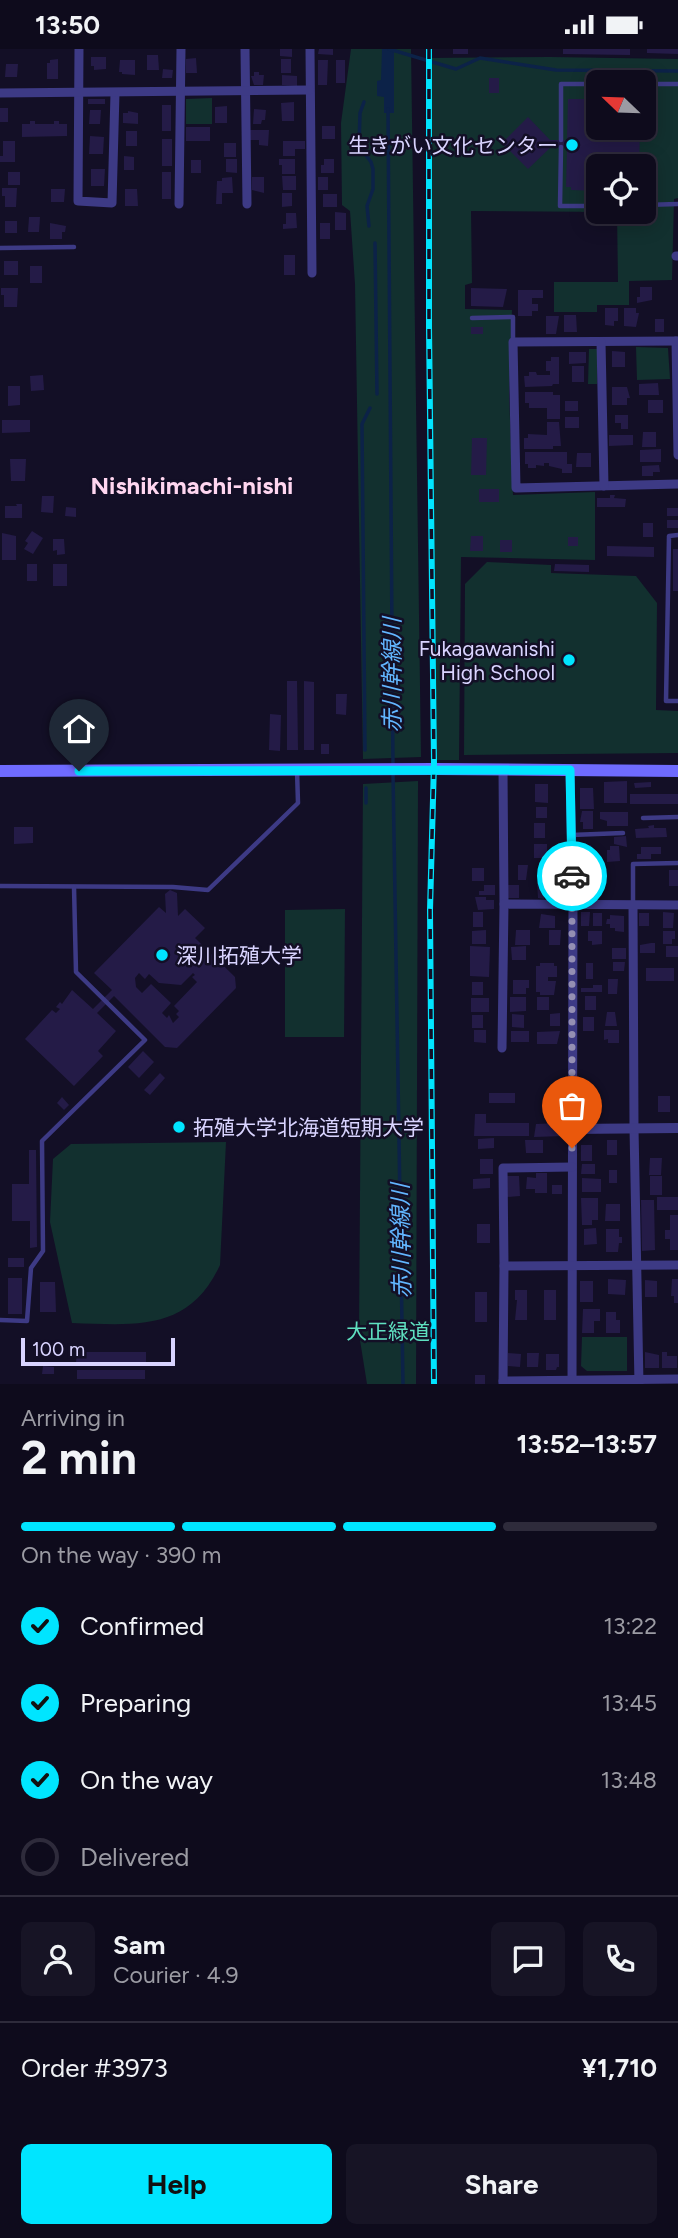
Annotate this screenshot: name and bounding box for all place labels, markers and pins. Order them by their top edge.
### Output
place label: 生きがい文化センター [348,133,558,158]
marker: 生きがい文化センター [564,137,580,153]
place label: Fukagawanishi High School [419,636,555,685]
marker: Fukagawanishi High School [561,652,577,668]
pin [49,699,109,771]
place label: 深川拓殖大学 [176,943,302,968]
marker: 深川拓殖大学 [154,947,170,963]
pin [542,1076,602,1148]
place label: 拓殖大学北海道短期大学 [193,1115,424,1140]
marker: 拓殖大学北海道短期大学 [171,1119,187,1135]

